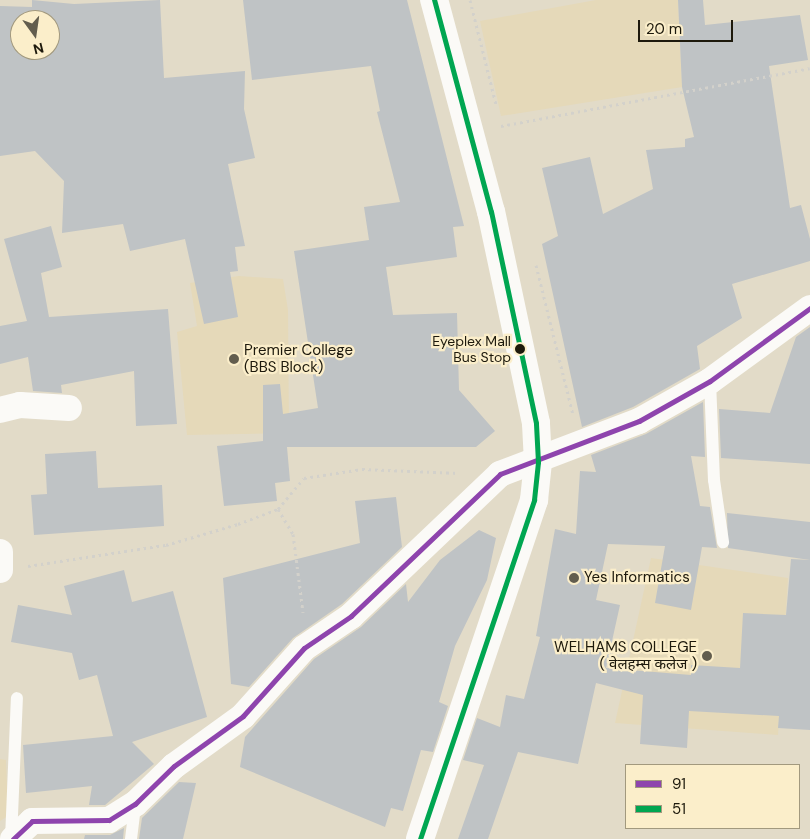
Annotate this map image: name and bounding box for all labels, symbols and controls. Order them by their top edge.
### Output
north arrow [10,10,60,60]
scale bar [640,10,735,42]
text: 20 m [646,19,682,39]
text: N [31,39,46,59]
place label: Eyeplex Mall Bus Stop [432,333,511,366]
place label: Premier College (BBS Block) [244,341,353,376]
marker: Eyeplex Mall Bus Stop [515,344,525,354]
marker: Premier College (BBS Block) [228,353,240,365]
place label: Yes Informatics [584,569,690,587]
marker: Yes Informatics [568,572,580,584]
place label: WELHAMS COLLEGE ( वेलहम्स कलेज ) [554,638,697,673]
marker: WELHAMS COLLEGE ( वेलहम्स कलेज ) [701,650,713,662]
legend [625,764,800,829]
text: 91 [672,774,686,794]
text: 51 [672,799,686,819]

